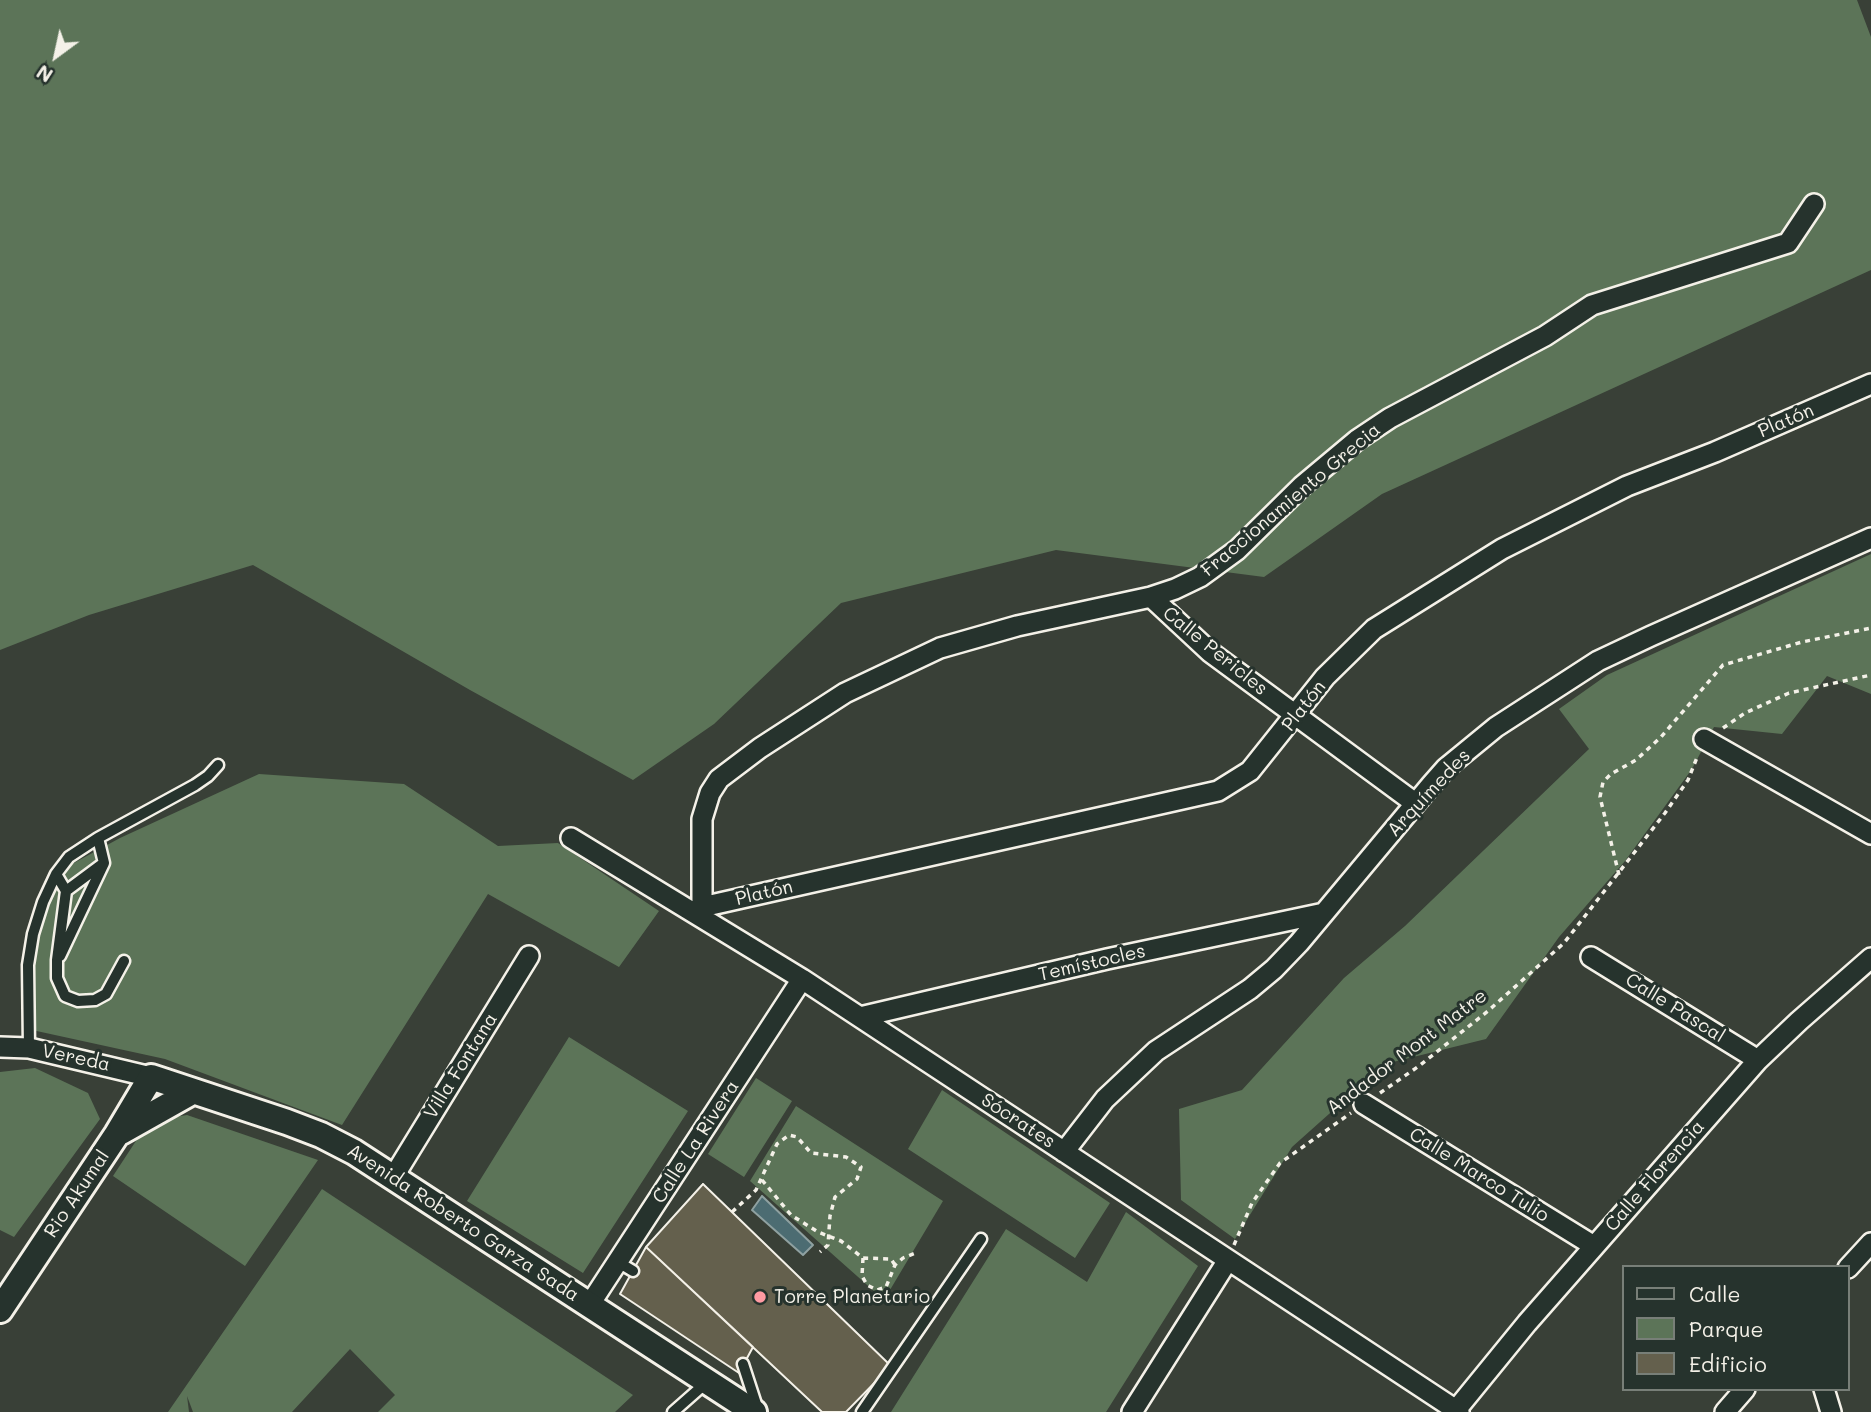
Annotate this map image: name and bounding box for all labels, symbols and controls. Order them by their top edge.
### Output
north arrow [21,21,91,91]
text: N [31,60,57,88]
street label: Platón [1755,399,1817,443]
street label: Fraccionamiento Grecia [1197,418,1385,582]
street label: Calle Pericles [1158,602,1272,700]
street label: Platón [1277,676,1331,736]
street label: Arquímedes [1383,745,1475,841]
street label: Platón [733,875,795,911]
street label: Temístocles [1036,940,1148,986]
street label: Calle Pascal [1621,968,1729,1048]
street label: Andador Mont Matre [1322,984,1492,1120]
street label: Villa Fontana [419,1009,503,1123]
street label: Vereda [40,1040,112,1076]
street label: Calle La Rivera [648,1076,744,1208]
street label: Sócrates [977,1089,1059,1153]
street label: Calle Florencia [1600,1116,1710,1236]
street label: Calle Marco Tulio [1405,1123,1553,1227]
street label: Avenida Roberto Garza Sada [343,1139,583,1307]
street label: Rio Akumal [39,1146,115,1242]
legend [1622,1265,1850,1391]
text: Calle [1689,1280,1741,1307]
place label: Torre Planetario [774,1286,930,1308]
marker: Torre Planetario [752,1289,768,1305]
text: Parque [1689,1315,1763,1342]
text: Edificio [1689,1350,1767,1377]

